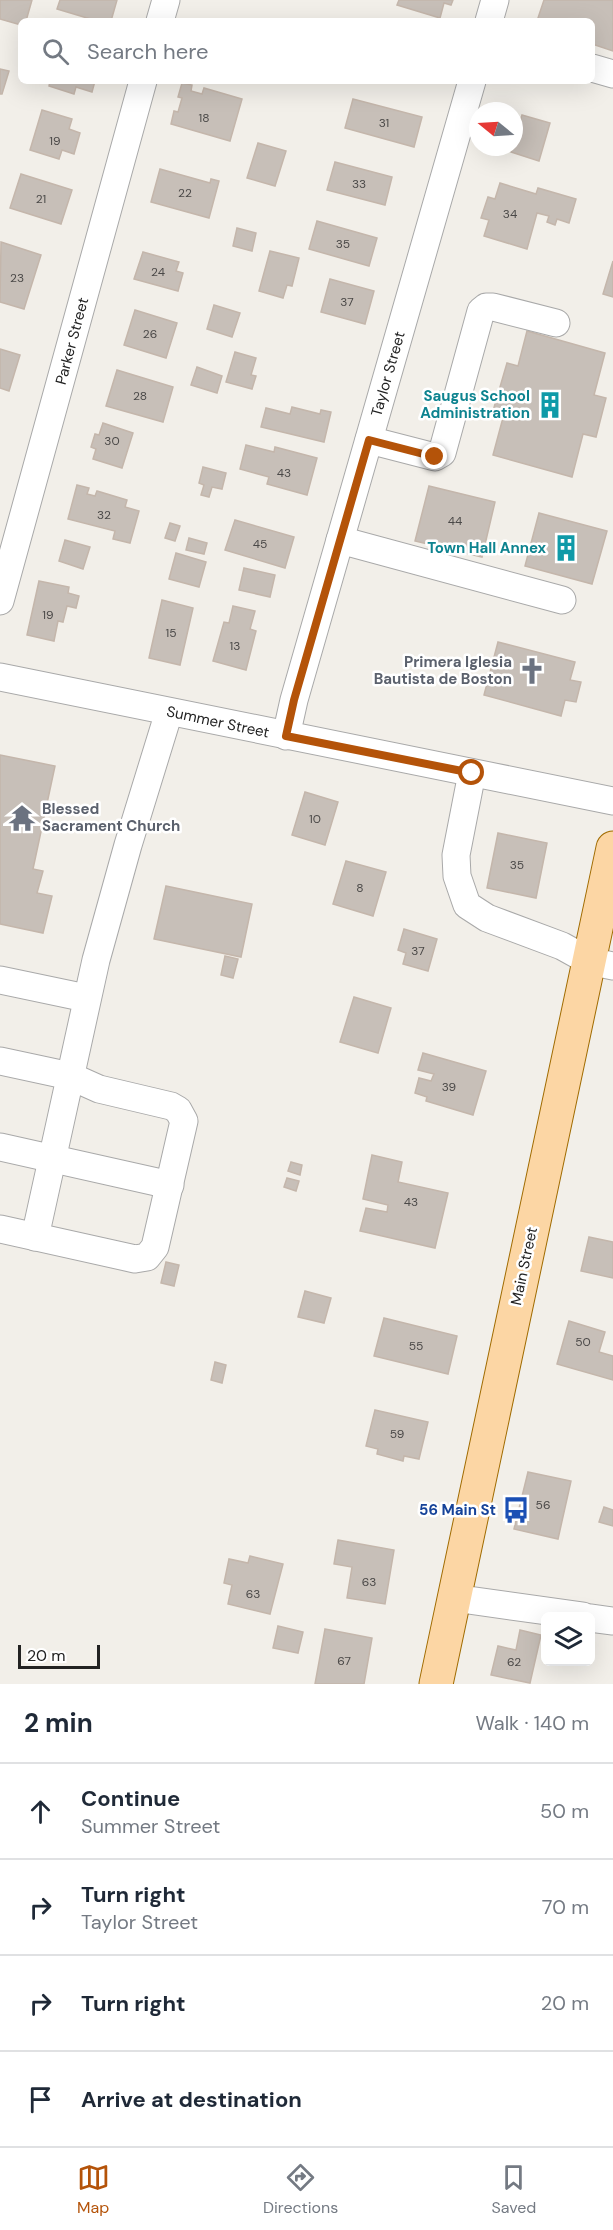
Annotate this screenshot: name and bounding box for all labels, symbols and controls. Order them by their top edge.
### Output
search box [18,18,595,84]
icon: search [39,35,72,68]
text: Search here [87,37,208,66]
north arrow [469,102,523,156]
house number: 18 [198,110,210,126]
house number: 31 [379,115,389,131]
house number: 19 [49,133,61,149]
house number: 33 [352,176,366,192]
house number: 22 [178,185,192,201]
house number: 21 [36,191,46,207]
house number: 34 [503,206,517,222]
house number: 35 [336,236,350,252]
house number: 24 [151,264,165,280]
house number: 23 [10,270,24,286]
house number: 37 [340,294,354,310]
street label: Parker Street [51,295,93,387]
house number: 26 [143,326,157,342]
street label: Taylor Street [366,329,410,419]
place label: Saugus School Administration [420,386,530,423]
house number: 28 [133,388,147,404]
building icon: Saugus School Administration [535,390,565,420]
house number: 30 [104,433,120,449]
route end [421,443,447,469]
house number: 43 [277,465,291,481]
house number: 32 [97,507,111,523]
house number: 44 [448,513,462,529]
building icon: Town Hall Annex [551,533,581,563]
house number: 45 [253,536,267,552]
place label: Town Hall Annex [427,538,546,558]
house number: 19 [42,607,54,623]
house number: 15 [165,625,177,641]
house number: 13 [230,638,240,654]
place label: Primera Iglesia Bautista de Boston [374,652,512,689]
church icon: Primera Iglesia Bautista de Boston [517,656,547,686]
street label: Summer Street [165,701,271,743]
route start [458,759,484,785]
place label: Blessed Sacrament Church [42,799,180,836]
temple icon: Blessed Sacrament Church [7,803,37,833]
house number: 10 [309,811,321,827]
house number: 35 [510,857,524,873]
house number: 8 [356,880,364,896]
house number: 37 [411,943,425,959]
house number: 39 [442,1079,456,1095]
house number: 43 [404,1194,418,1210]
street label: Main Street [506,1225,542,1307]
house number: 50 [575,1334,591,1350]
house number: 55 [409,1338,423,1354]
house number: 59 [390,1426,404,1442]
bus stop icon: 56 Main St [501,1495,531,1525]
house number: 56 [536,1497,550,1513]
place label: 56 Main St [419,1500,496,1520]
house number: 63 [362,1574,376,1590]
house number: 63 [246,1586,260,1602]
map controls [541,1612,595,1666]
button: layers [541,1612,595,1666]
scale bar [18,1642,100,1670]
text: 20 m [27,1645,66,1666]
house number: 67 [337,1653,351,1669]
house number: 62 [507,1654,521,1670]
text: 2 min [24,1706,93,1740]
text: Walk · 140 m [475,1710,589,1736]
text: Continue [81,1784,180,1813]
icon: ahead [24,1795,57,1828]
text: 50 m [540,1798,589,1824]
text: Summer Street [81,1813,220,1839]
text: Turn right [81,1880,186,1909]
icon: right [24,1891,57,1924]
text: 70 m [542,1894,589,1920]
text: Taylor Street [81,1909,198,1935]
icon: right [24,1987,57,2020]
text: Turn right [81,1989,186,2018]
text: 20 m [541,1990,589,2016]
icon: arrive [24,2083,57,2116]
text: Arrive at destination [81,2085,302,2114]
tab: Map [77,2161,110,2218]
tab: Directions [263,2161,338,2218]
tab: Saved [492,2161,536,2218]

